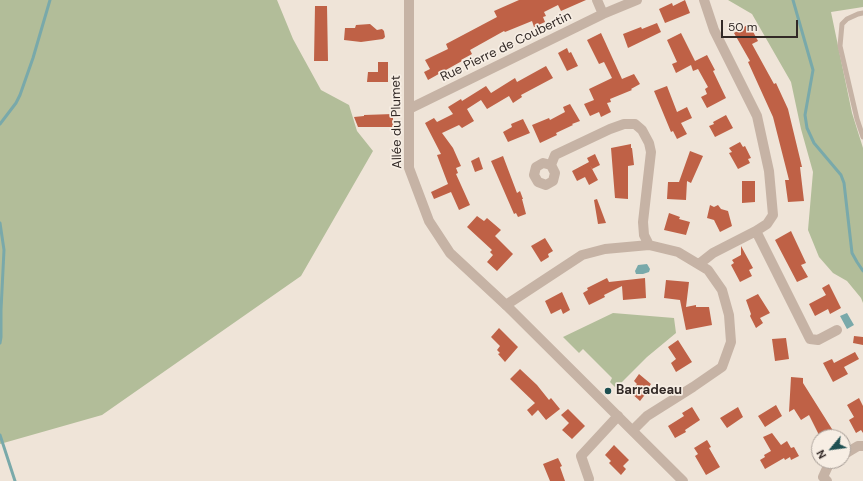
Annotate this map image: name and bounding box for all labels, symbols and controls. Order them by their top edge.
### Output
street label: Rue Pierre de Coubertin [438,8,574,86]
scale bar [723,12,800,38]
text: 50 m [728,19,757,35]
street label: Allée du Plumet [388,75,406,169]
place label: Barradeau [616,383,682,399]
marker: Barradeau [603,386,613,396]
north arrow [811,429,851,469]
text: N [813,447,829,461]

